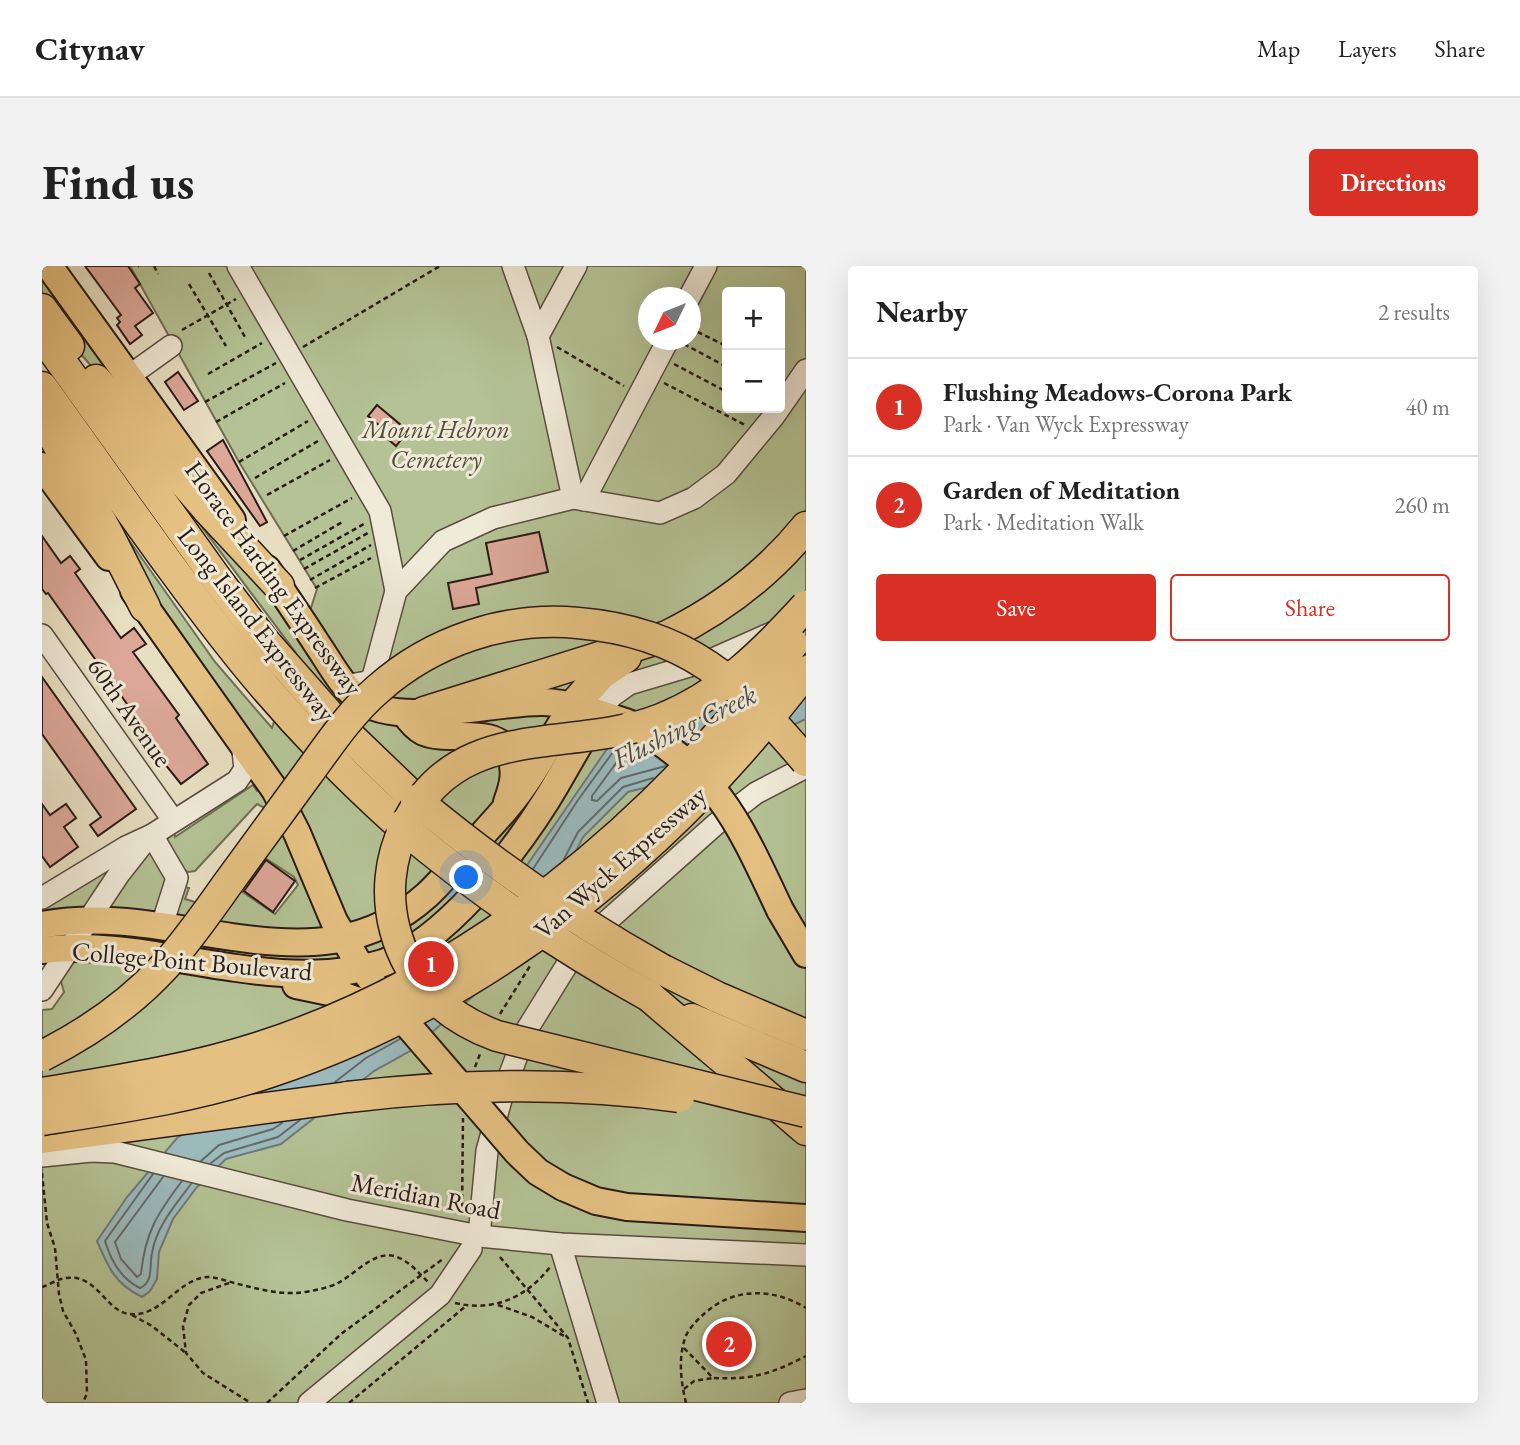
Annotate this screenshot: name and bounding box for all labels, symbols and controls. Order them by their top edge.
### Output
text: Citynav [35,27,145,70]
text: Map [1257,33,1300,64]
text: Layers [1338,33,1397,64]
text: Share [1435,33,1485,64]
button: Directions [1309,149,1478,216]
text: Find us [42,150,194,214]
north arrow [638,287,701,350]
map controls [722,287,785,413]
button: + [722,287,785,350]
text: Nearby [876,292,968,331]
text: 2 results [1378,297,1450,327]
button: − [722,350,785,413]
text: Flushing Meadows-Corona Park [943,375,1292,409]
text: 1 [893,392,905,422]
text: 40 m [1405,392,1450,422]
text: Park · Van Wyck Expressway [943,409,1189,439]
park label: Mount Hebron Cemetery [360,412,510,476]
street label: Horace Harding Expressway [177,454,371,703]
text: Garden of Meditation [943,473,1180,507]
text: 2 [893,490,905,520]
text: 260 m [1394,490,1450,520]
text: Park · Meditation Walk [943,507,1144,537]
street label: Long Island Expressway [170,520,344,729]
button: Save [876,574,1156,641]
button: Share [1170,574,1450,641]
street label: 60th Avenue [80,651,180,773]
water label: Flushing Creek [605,675,763,777]
street label: Van Wyck Expressway [527,777,714,946]
your location [449,860,483,894]
street label: College Point Boulevard [70,934,314,989]
pin: 1 [408,938,454,990]
street label: Meridian Road [348,1165,504,1227]
pin: 2 [706,1318,752,1370]

